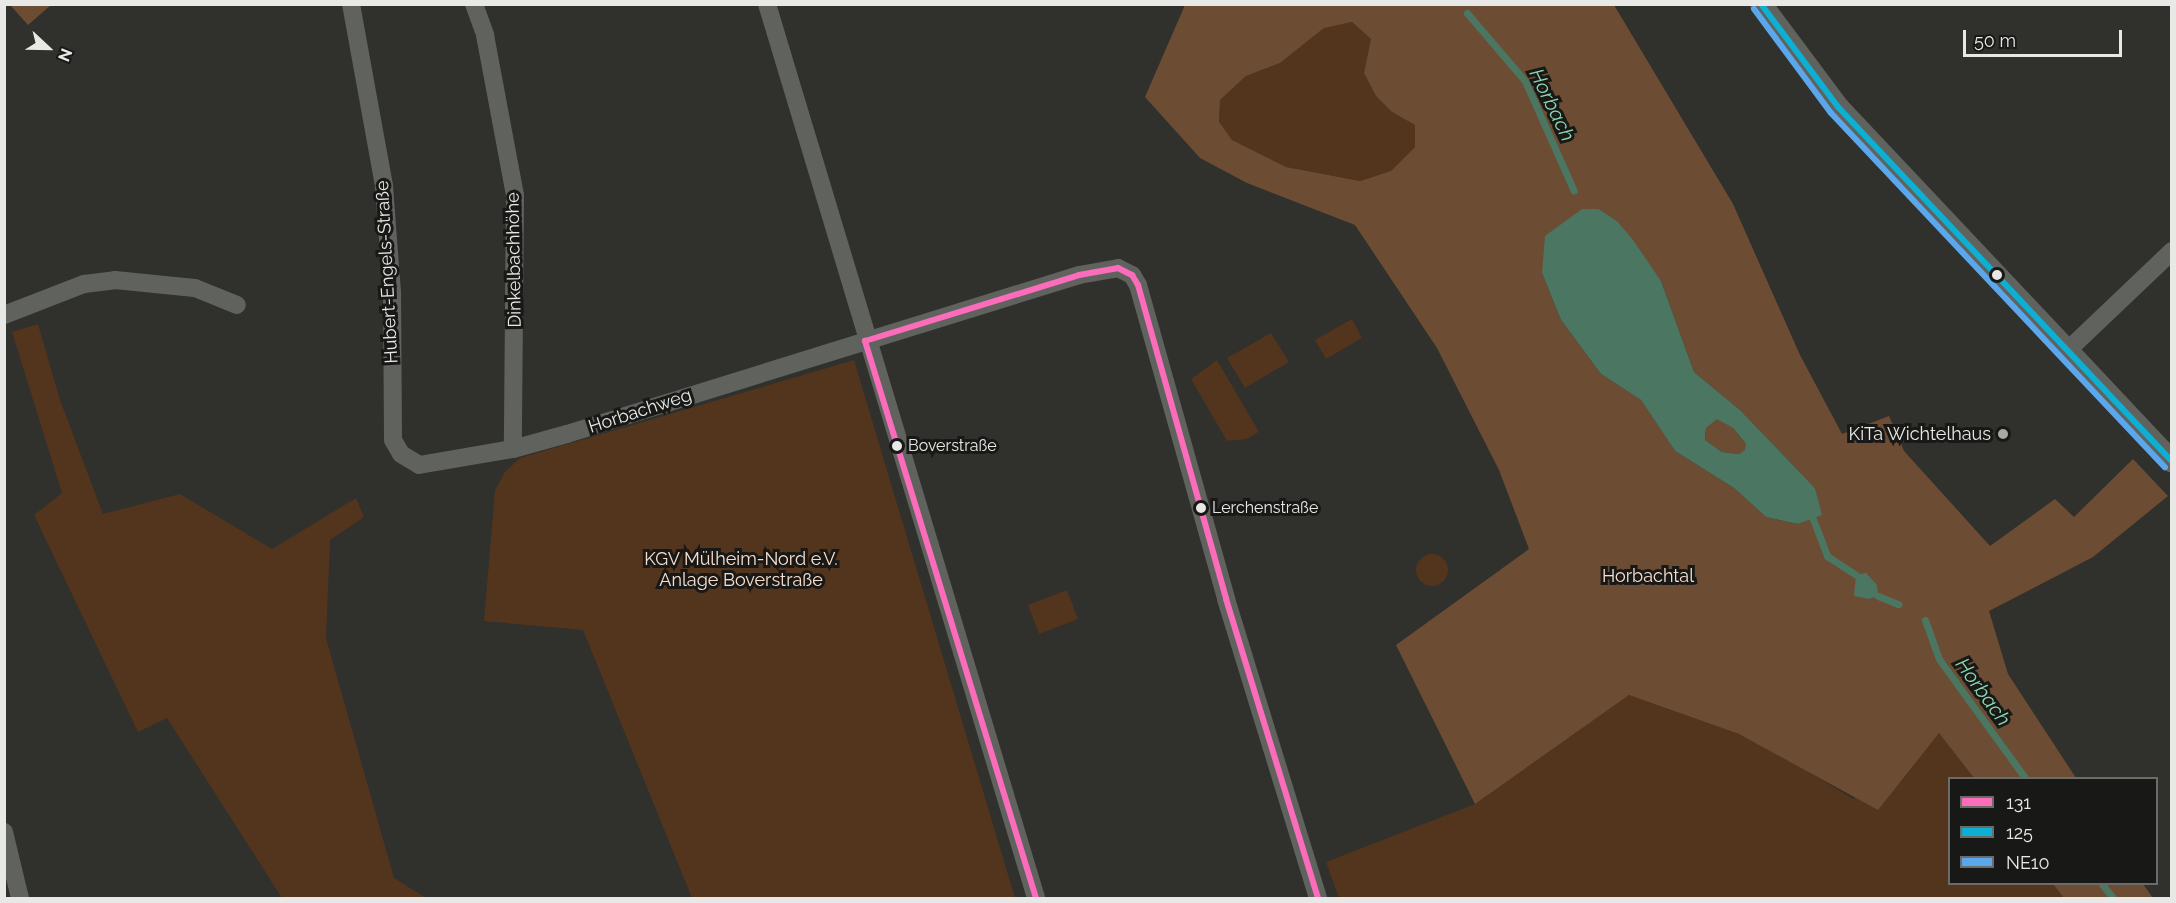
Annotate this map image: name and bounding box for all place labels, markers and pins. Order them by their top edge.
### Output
unlabelled marker [1991,269,2003,281]
place label: KiTa Wichtelhaus [1848,423,1991,445]
marker: KiTa Wichtelhaus [1996,427,2010,441]
place label: Boverstraße [908,436,997,456]
marker: Boverstraße [891,440,903,452]
place label: Lerchenstraße [1212,498,1318,518]
marker: Lerchenstraße [1195,502,1207,514]

